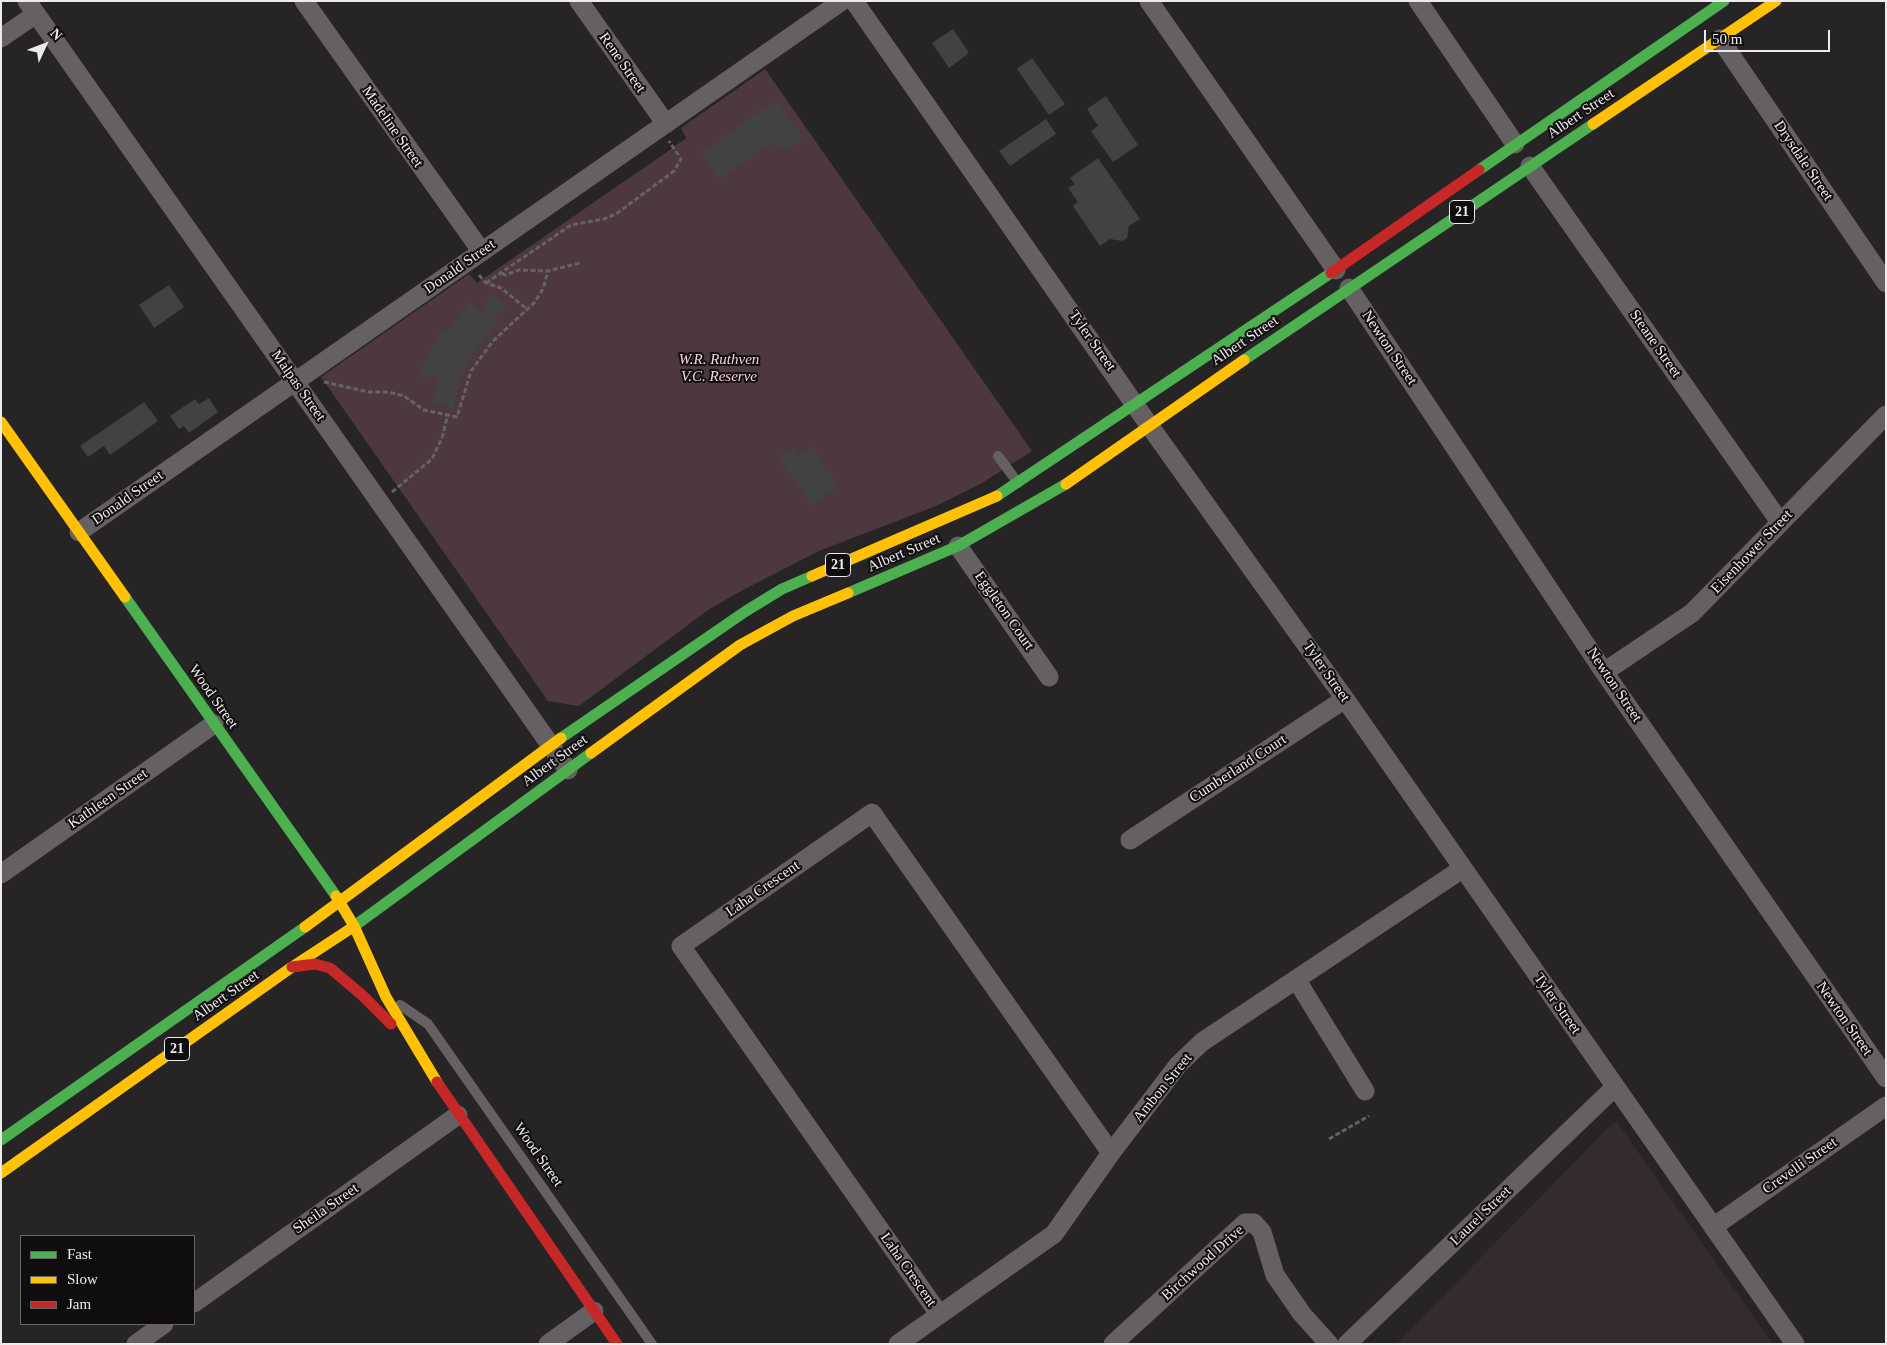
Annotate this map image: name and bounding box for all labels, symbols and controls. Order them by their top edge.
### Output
north arrow [20,20,70,70]
scale bar [1707,20,1833,52]
text: N [47,26,65,43]
street label: Rene Street [595,29,649,97]
text: 50 m [1712,31,1742,47]
street label: Madeline Street [357,83,427,171]
street label: Albert Street [1544,85,1618,143]
street label: Drysdale Street [1770,117,1836,205]
road number: 21 [1450,200,1474,223]
street label: Donald Street [421,236,499,298]
street label: Tyler Street [1065,307,1119,375]
street label: Newton Street [1357,307,1421,389]
street label: Steane Street [1625,307,1685,381]
street label: Albert Street [1208,312,1282,370]
street label: Malpas Street [267,347,329,425]
park label: W.R. Ruthven V.C. Reserve [679,351,759,386]
street label: Donald Street [89,467,167,529]
street label: Eisenhower Street [1707,506,1797,598]
street label: Albert Street [865,530,943,576]
road number: 21 [826,554,850,576]
street label: Eggleton Court [970,568,1038,654]
street label: Tyler Street [1299,638,1353,706]
street label: Newton Street [1582,644,1646,726]
street label: Wood Street [184,661,242,733]
street label: Albert Street [519,731,591,791]
street label: Cumberland Court [1186,731,1290,807]
street label: Kathleen Street [65,765,151,833]
street label: Laha Crescent [723,857,803,921]
street label: Albert Street [189,967,263,1025]
street label: Tyler Street [1530,970,1584,1038]
street label: Newton Street [1812,979,1876,1059]
road number: 21 [164,1038,190,1060]
street label: Ambon Street [1130,1050,1196,1126]
street label: Wood Street [509,1119,567,1191]
street label: Crevelli Street [1759,1134,1841,1198]
street label: Sheila Street [290,1180,362,1238]
street label: Laurel Street [1447,1182,1515,1250]
street label: Birchwood Drive [1158,1221,1248,1305]
street label: Laha Crescent [876,1230,940,1310]
legend [20,1235,195,1325]
text: Fast [67,1246,92,1262]
text: Slow [67,1271,98,1287]
text: Jam [67,1296,91,1312]

